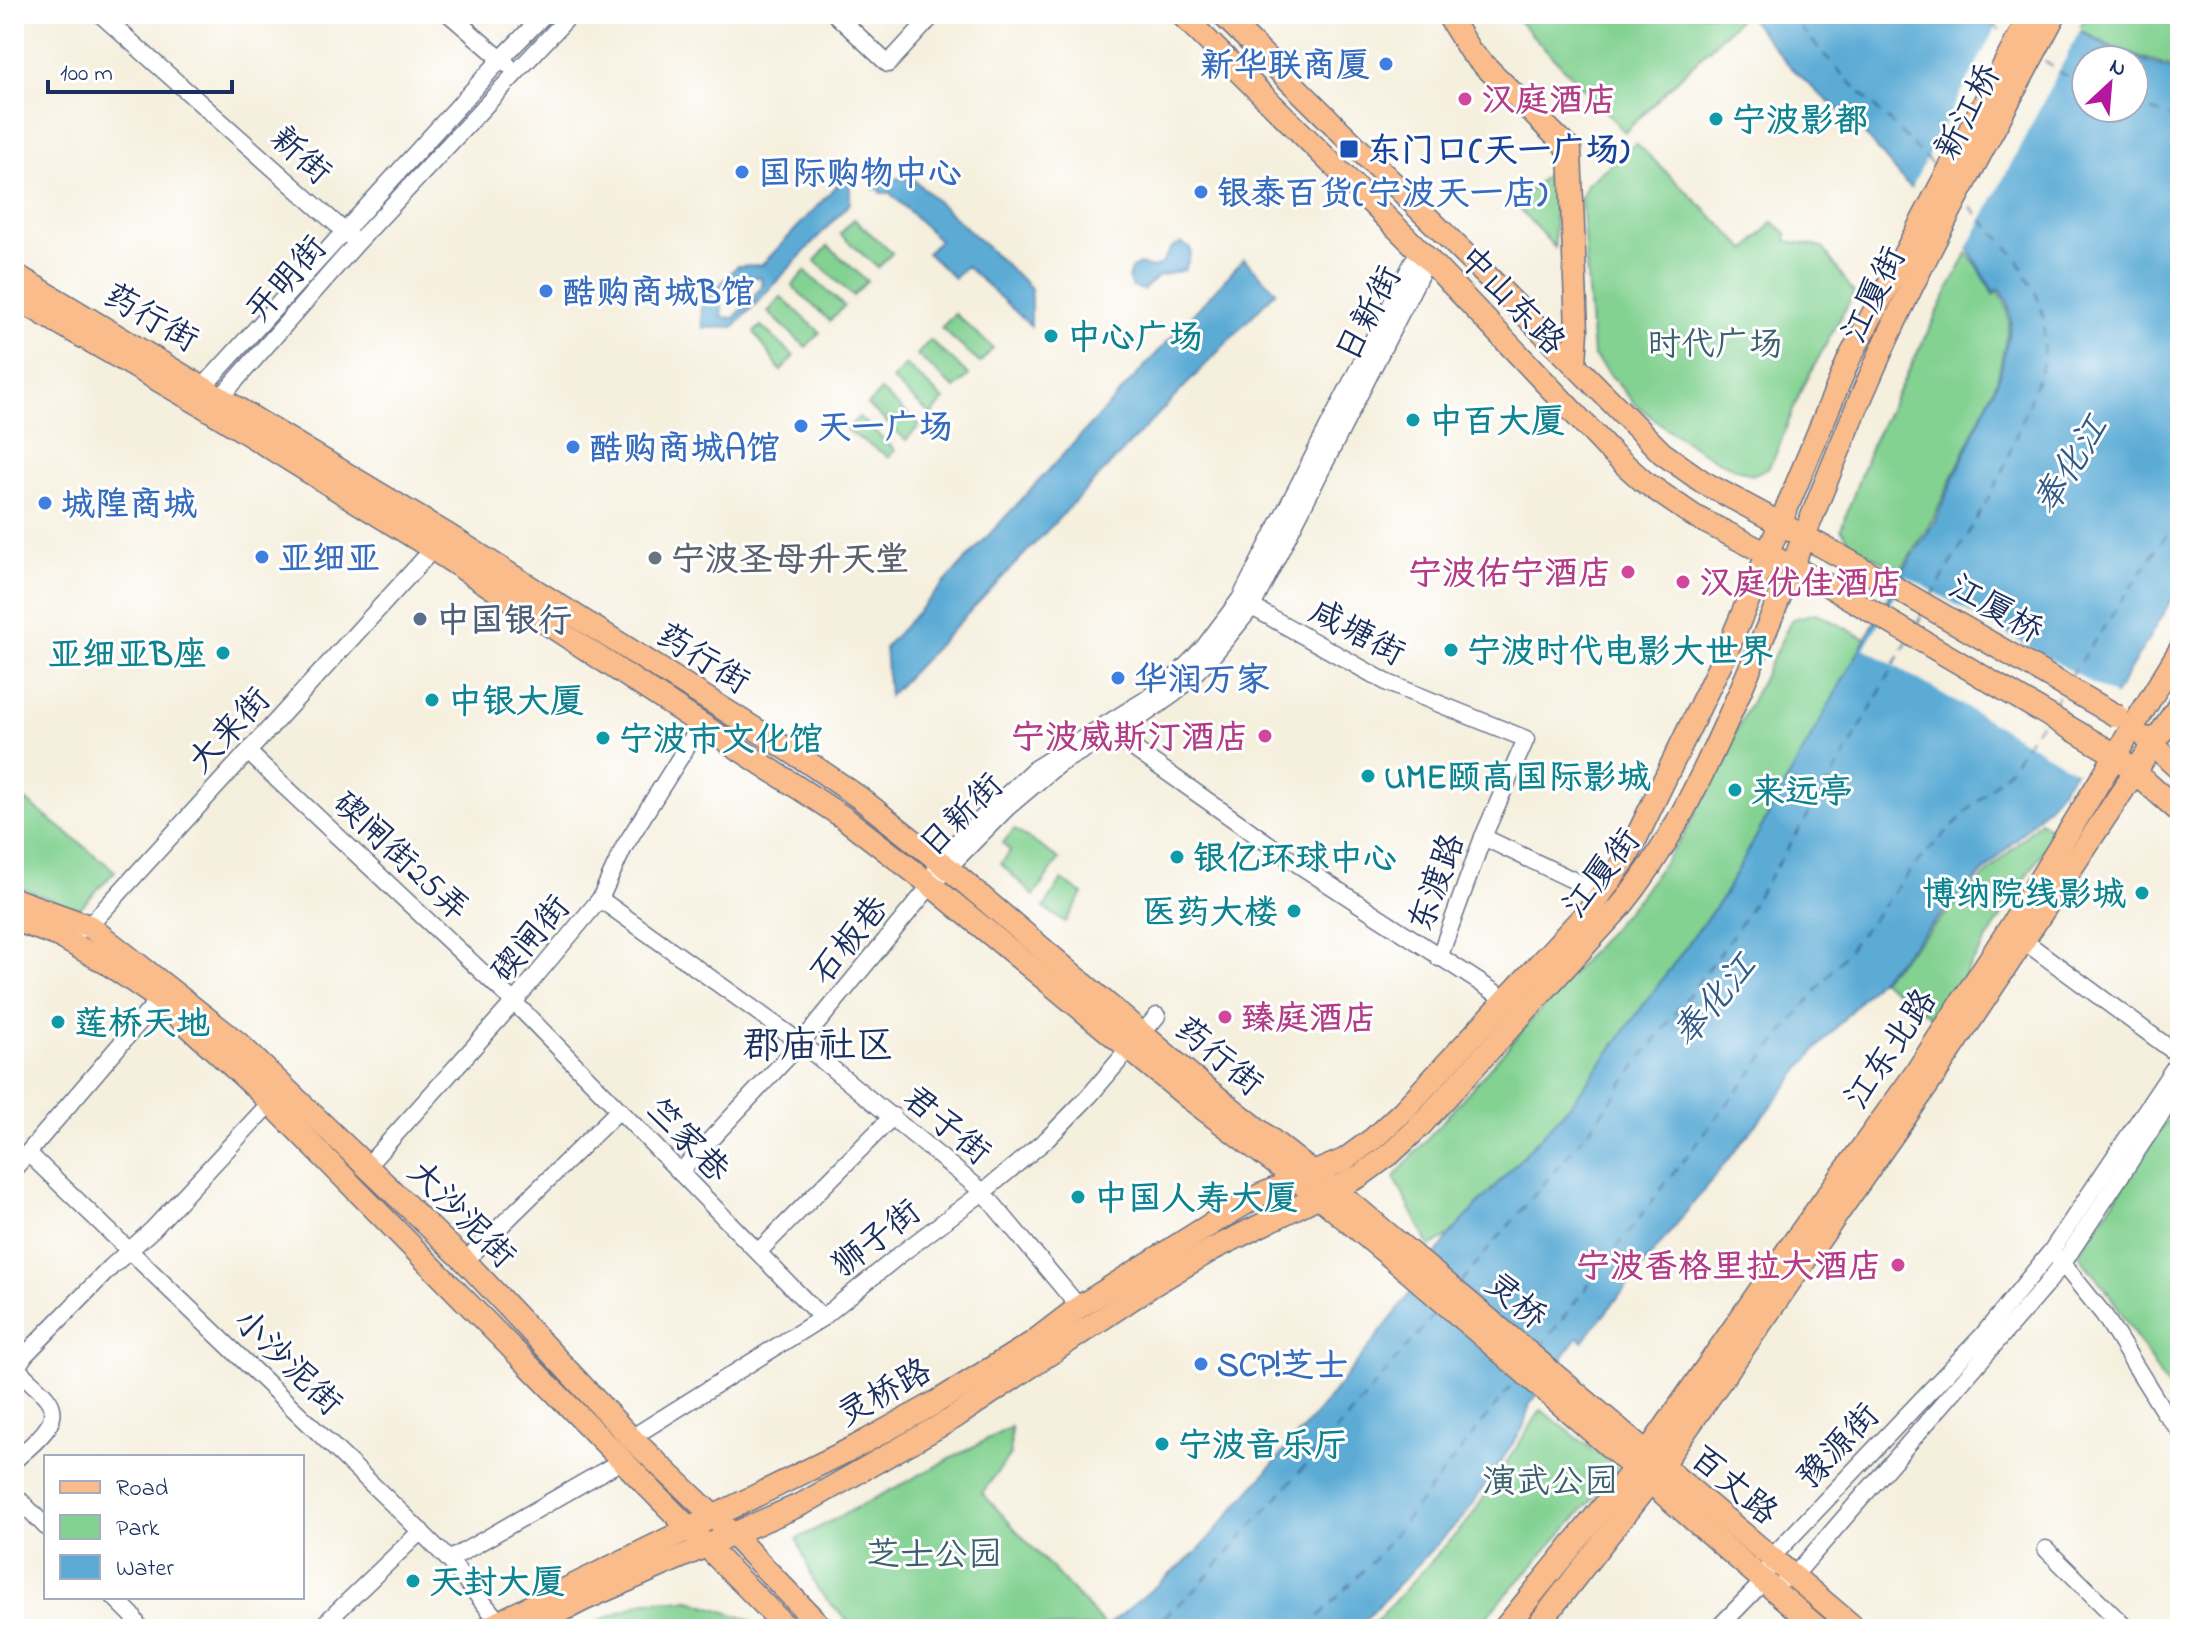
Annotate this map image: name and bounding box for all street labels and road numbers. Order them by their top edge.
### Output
street label: 新江桥 [1924,56,2015,170]
street label: 新街 [257,116,341,198]
street label: 开明街 [236,226,340,336]
street label: 中山东路 [1445,235,1575,368]
street label: 江厦街 [1831,239,1920,353]
street label: 日新街 [1325,258,1416,372]
street label: 药行街 [93,272,207,367]
street label: 江厦桥 [1938,563,2052,658]
street label: 咸塘街 [1299,589,1413,681]
street label: 药行街 [645,612,758,709]
street label: 大来街 [178,677,284,786]
street label: 日新街 [909,763,1017,871]
street label: 碶闸街25弄 [319,781,479,935]
street label: 江厦街 [1552,819,1654,930]
street label: 东渡路 [1398,827,1480,940]
street label: 碶闸街 [480,885,584,996]
street label: 石板巷 [800,886,903,997]
street label: 江东北路 [1834,980,1951,1121]
street label: 药行街 [1162,1006,1273,1110]
street label: 君子街 [890,1075,1001,1179]
street label: 竺家巷 [633,1088,740,1196]
street label: 大沙泥街 [394,1150,526,1282]
street label: 狮子街 [822,1189,933,1291]
street label: 灵桥 [1472,1261,1557,1343]
street label: 小沙泥街 [220,1299,353,1429]
street label: 灵桥路 [828,1348,942,1441]
street label: 豫源街 [1787,1393,1893,1502]
street label: 百丈路 [1677,1435,1788,1539]

